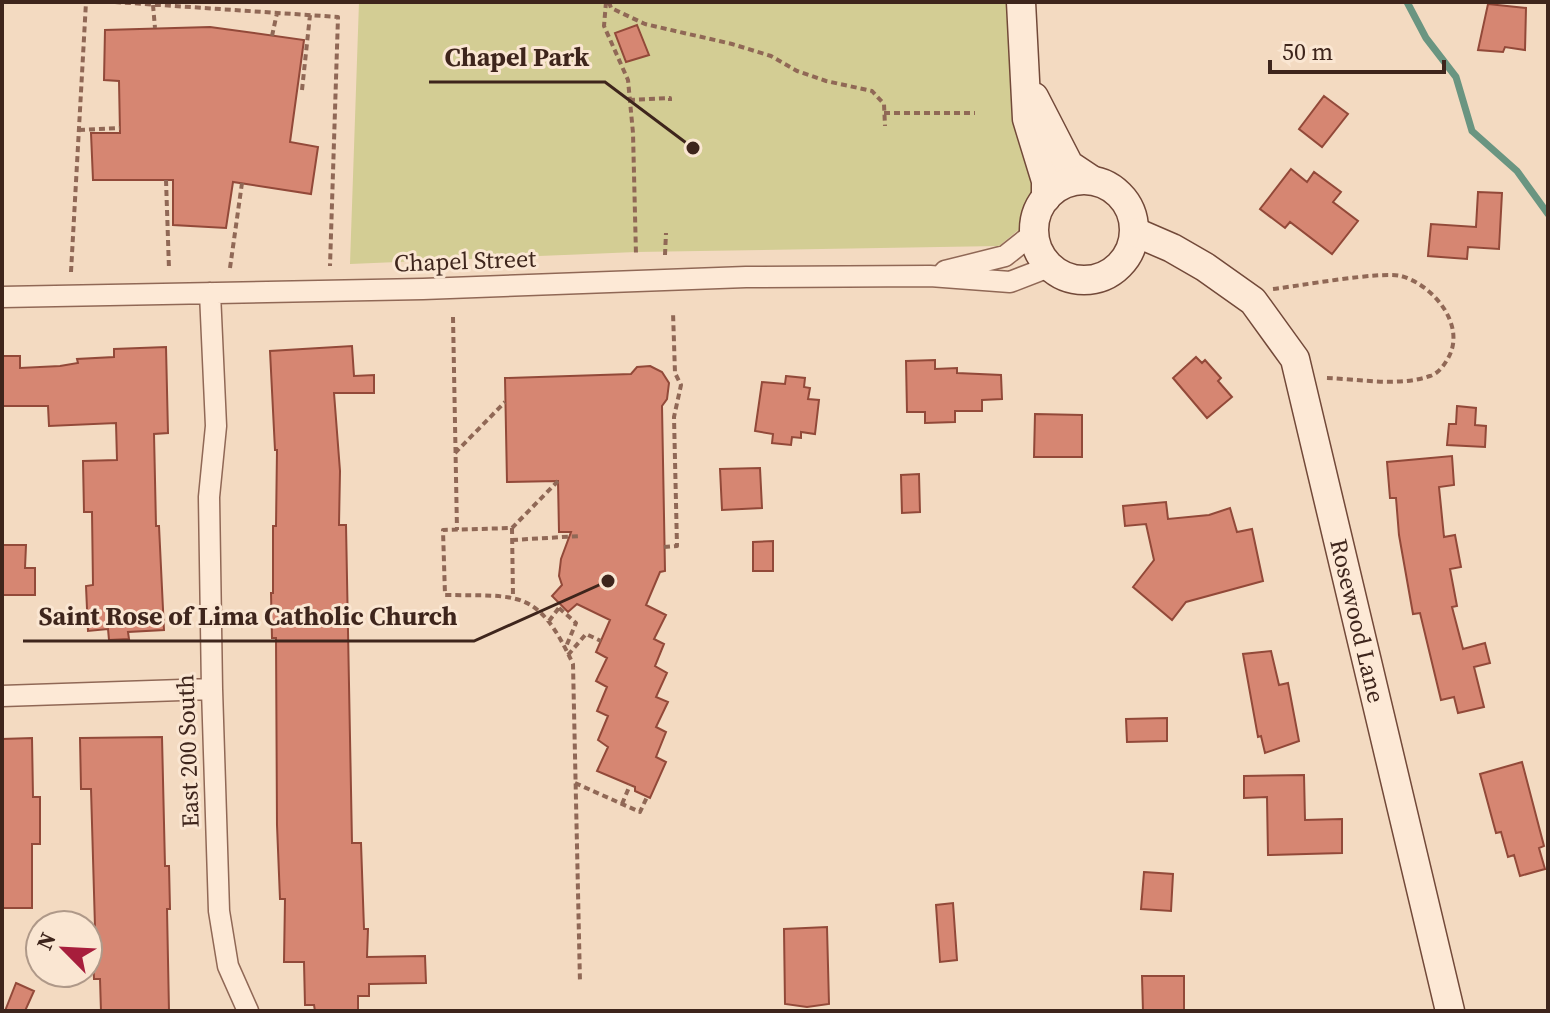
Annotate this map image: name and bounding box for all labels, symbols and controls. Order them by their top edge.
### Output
scale bar [1270,24,1444,74]
callout: Chapel Park [429,32,605,82]
text: 50 m [1282,35,1333,68]
text: Chapel Park [445,39,590,75]
street label: Chapel Street [393,242,537,279]
street label: Rosewood Lane [1322,535,1393,706]
callout: Saint Rose of Lima Catholic Church [23,591,474,641]
text: Saint Rose of Lima Catholic Church [38,598,458,634]
street label: East 200 South [168,674,207,828]
north arrow [24,909,104,989]
text: N [29,927,63,954]

